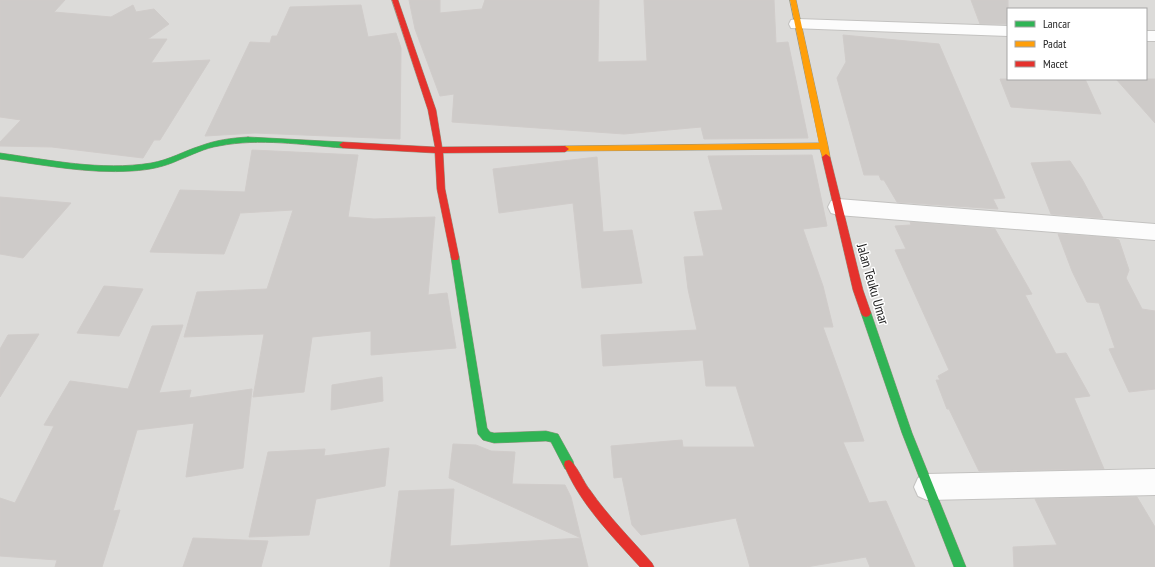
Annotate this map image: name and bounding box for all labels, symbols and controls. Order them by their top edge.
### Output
legend [1007,8,1147,80]
text: Lancar [1043,16,1071,31]
text: Padat [1043,36,1067,51]
text: Macet [1043,56,1068,71]
street label: Jalan Teuku Umar [853,240,893,327]

